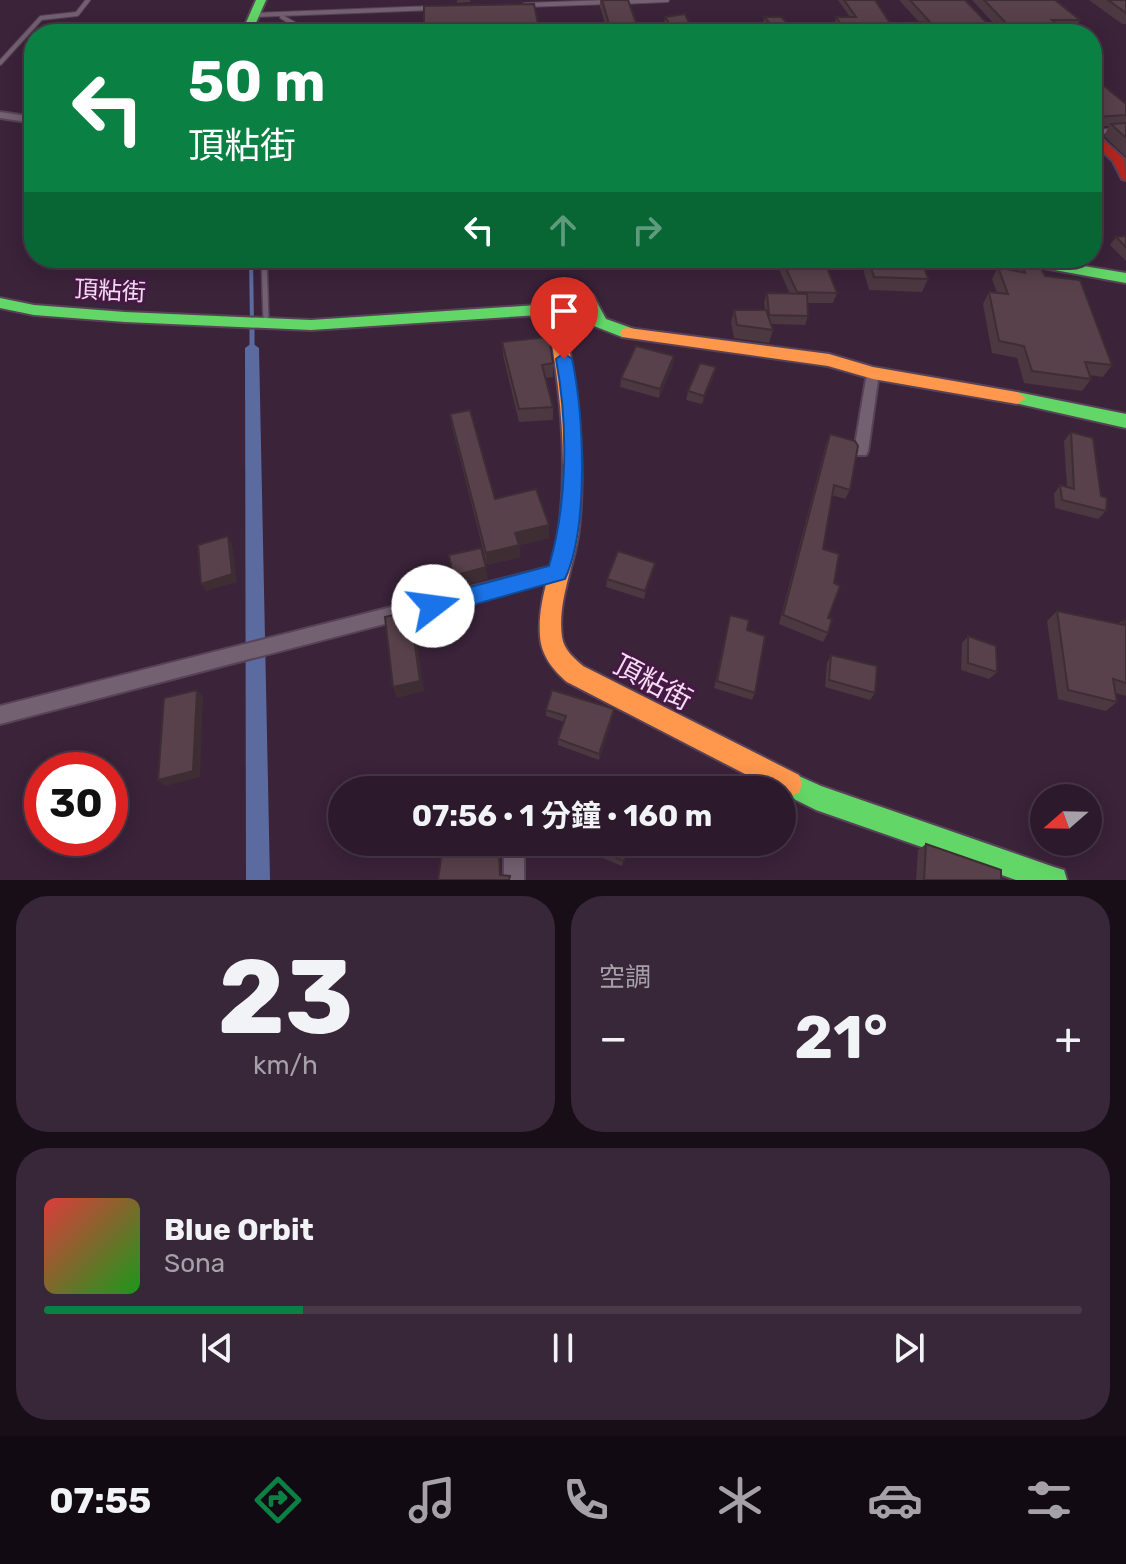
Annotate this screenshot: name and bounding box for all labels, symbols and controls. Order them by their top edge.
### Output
text: 50 m [188,49,325,115]
icon: left [56,56,160,160]
text: 頂粘街 [188,124,296,167]
icon: left [457,208,501,252]
icon: ahead [541,208,585,252]
icon: right [625,208,669,252]
street label: 頂粘街 [73,275,147,307]
pin [530,277,598,359]
icon: arrive [542,289,586,333]
position arrow [391,564,475,648]
street label: 頂粘街 [608,648,698,717]
speed limit sign: 30 [24,752,128,856]
north arrow [1030,784,1102,856]
map controls [1030,784,1102,856]
text: 07:56 · 1 分鐘 · 160 m [412,798,712,834]
text: 23 [217,936,354,1059]
text: 空調 [599,962,651,993]
text: 21° [794,1002,888,1073]
text: − [599,1012,628,1064]
text: + [1055,1012,1082,1064]
text: km/h [253,1050,318,1081]
text: Blue Orbit [164,1212,314,1248]
text: Sona [164,1248,225,1279]
icon: previous [195,1326,239,1370]
icon: pause [541,1326,585,1370]
icon: next [887,1326,931,1370]
icon: directions [250,1472,306,1528]
icon: music [404,1472,460,1528]
icon: phone [558,1472,614,1528]
icon: climate [712,1472,768,1528]
icon: car [867,1472,923,1528]
icon: filters [1021,1472,1077,1528]
text: 07:55 [49,1479,151,1522]

